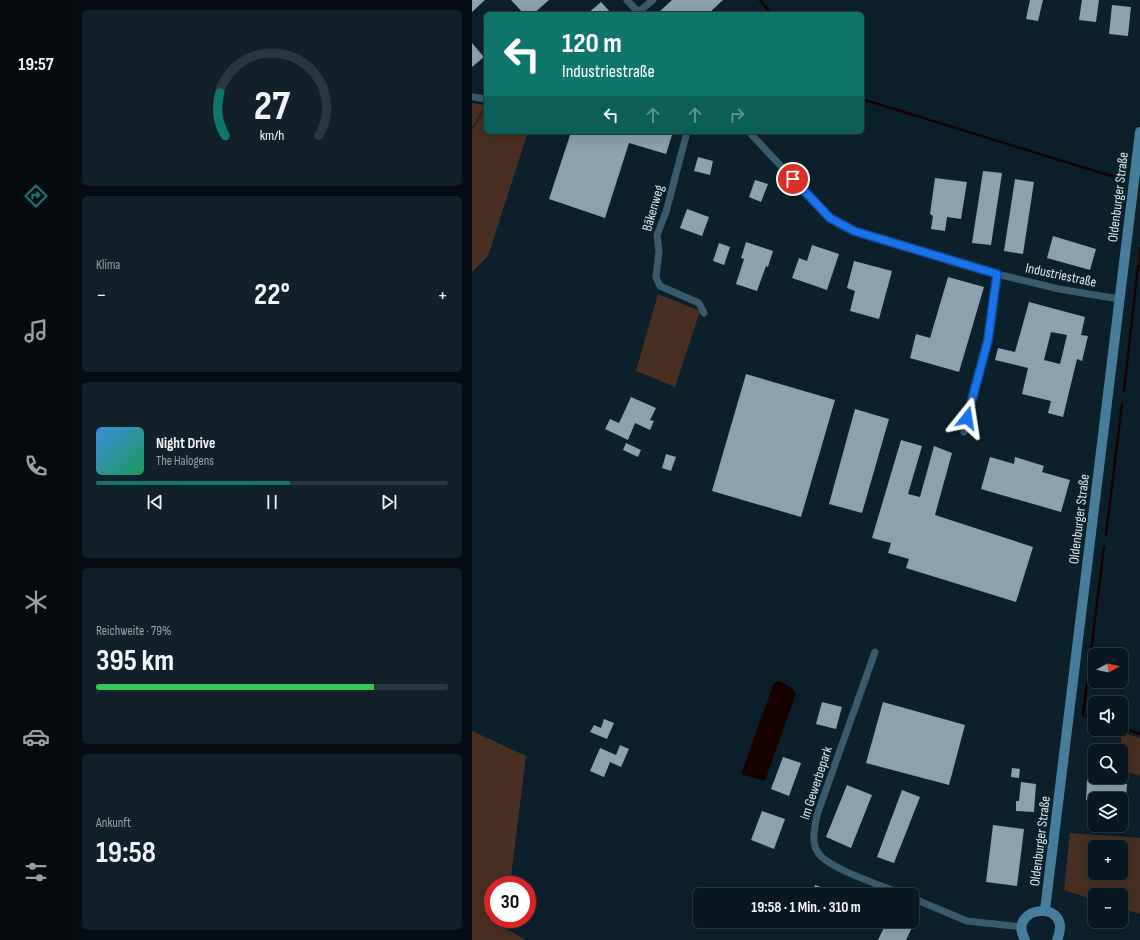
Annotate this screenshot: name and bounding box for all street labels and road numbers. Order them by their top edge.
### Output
street label: Oldenburger Straße [1104,151,1132,243]
street label: Bäkenweg [638,182,668,233]
street label: Industriestraße [1024,259,1098,291]
street label: Oldenburger Straße [1065,473,1093,565]
street label: Im Gewerbepark [796,744,836,822]
street label: Oldenburger Straße [1026,795,1054,887]

